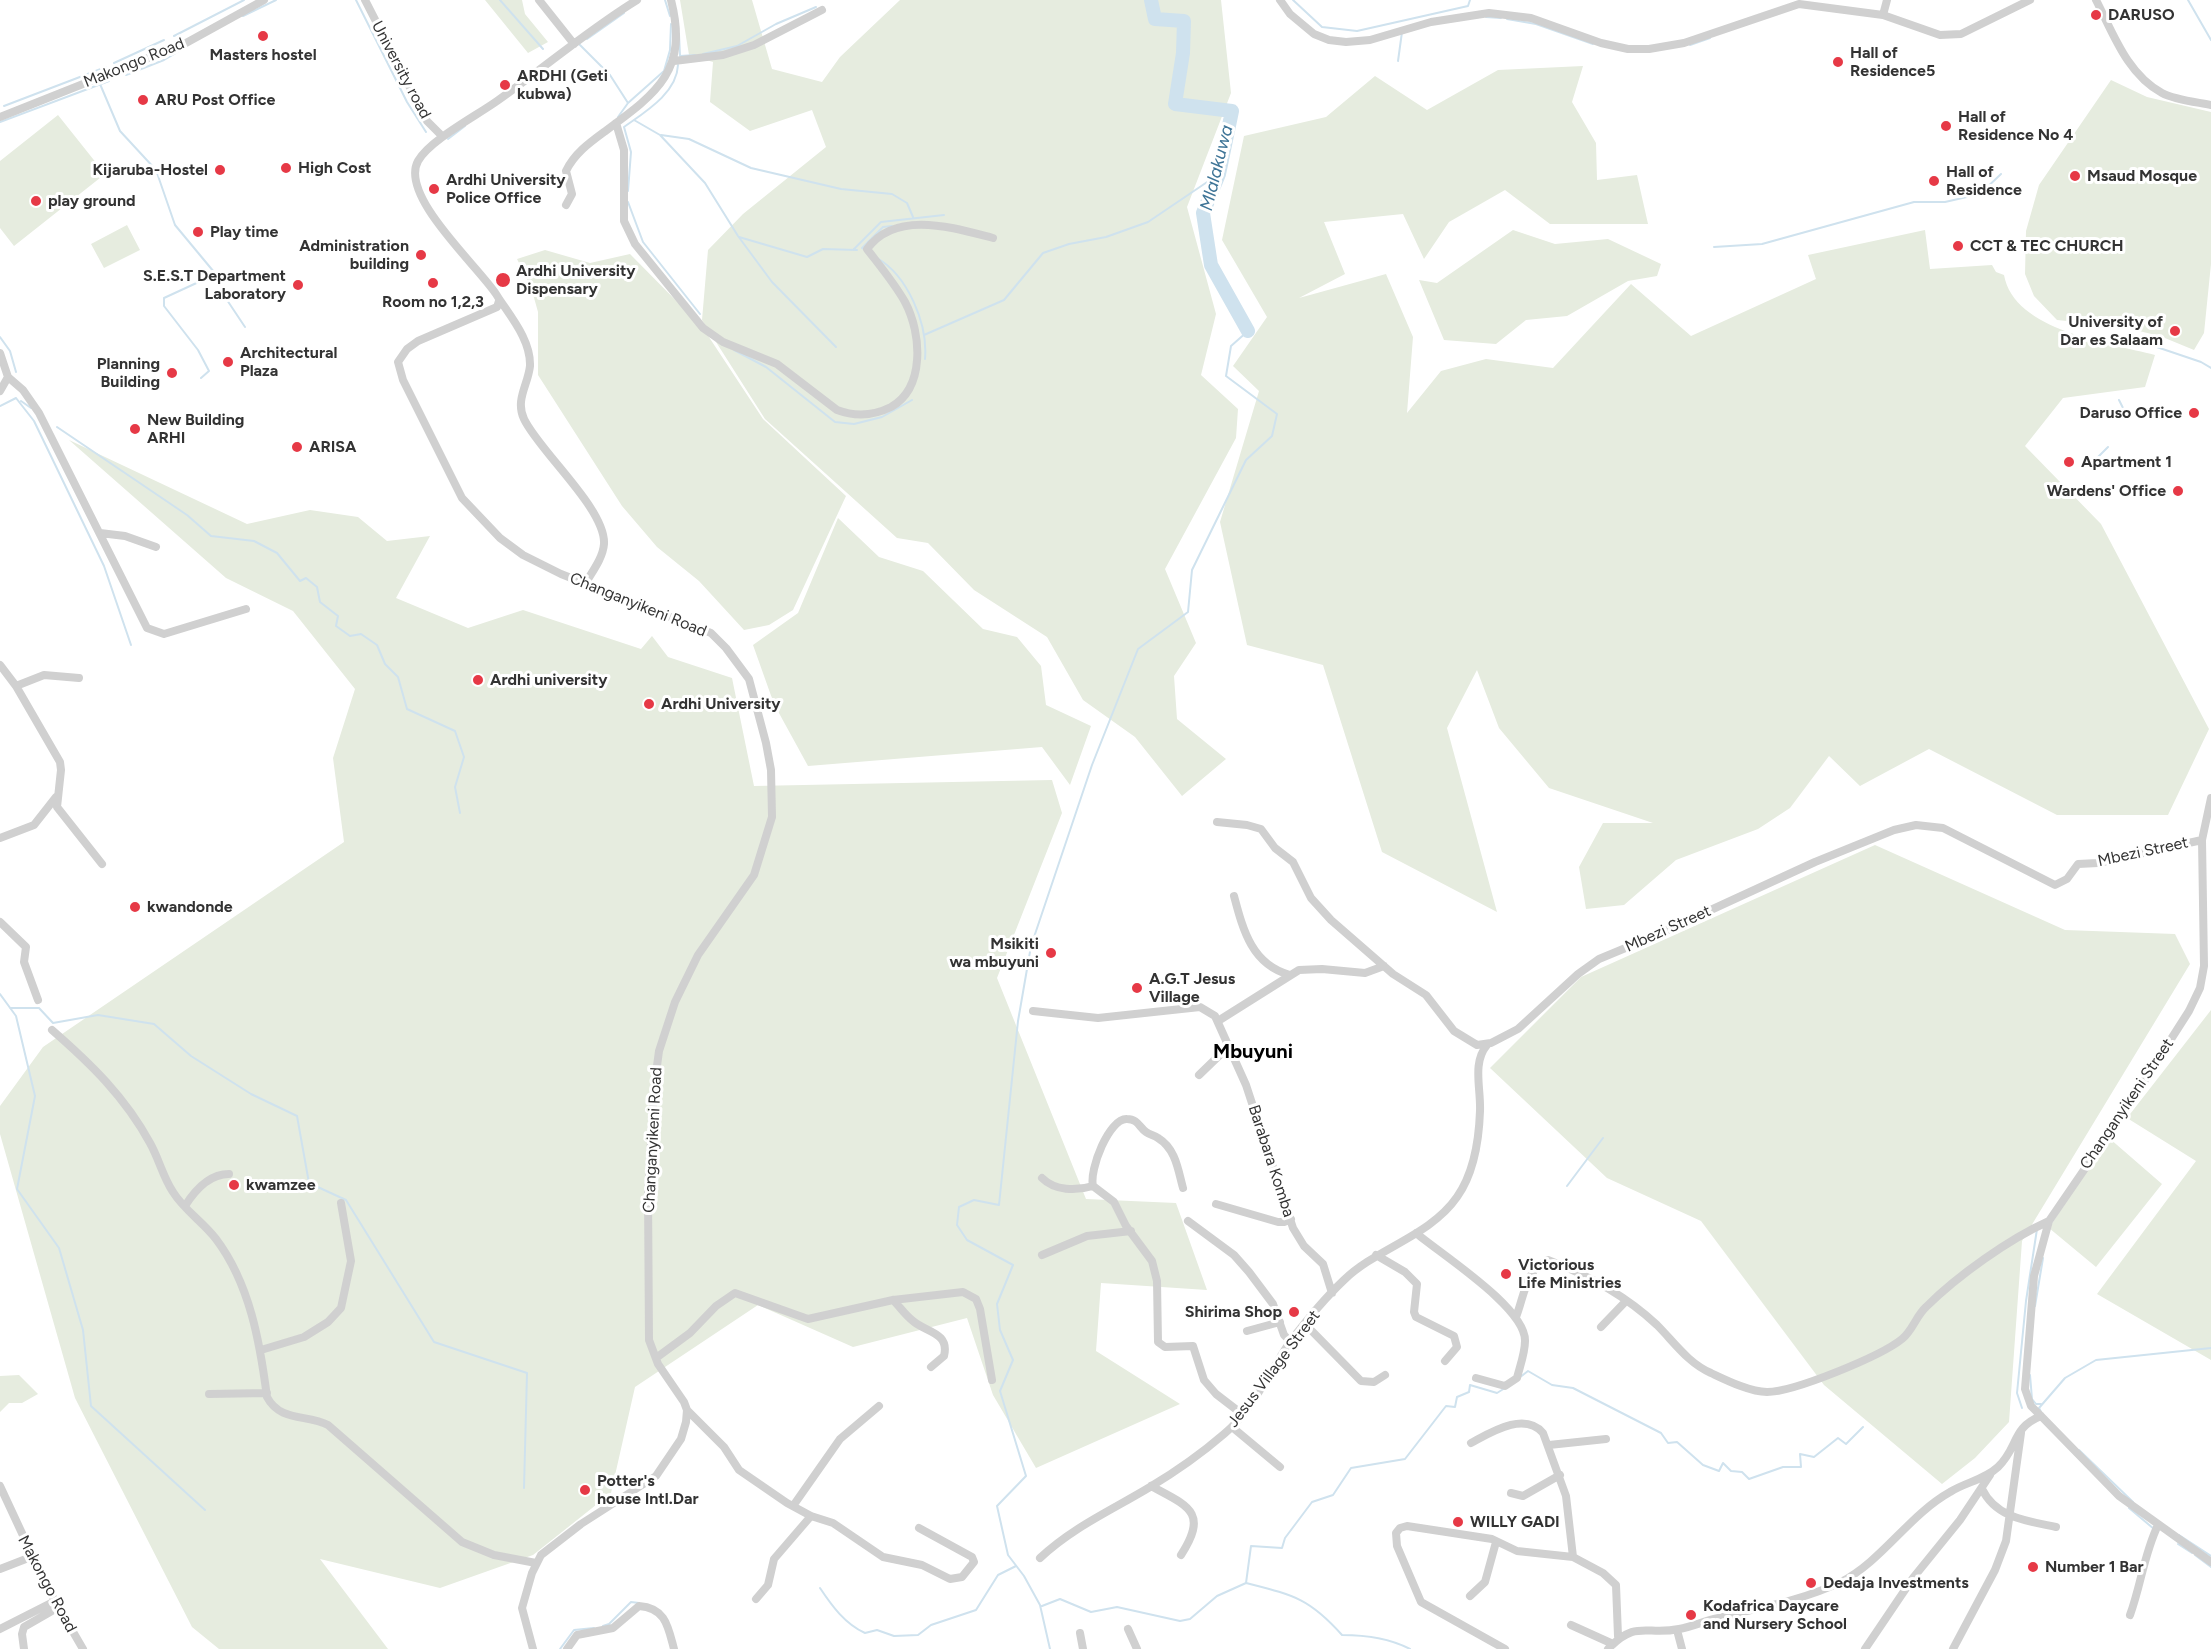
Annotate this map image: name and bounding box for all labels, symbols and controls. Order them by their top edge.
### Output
place label: DARUSO [2108,5,2175,25]
marker: DARUSO [2089,8,2103,22]
street label: University road [367,18,435,122]
marker: Masters hostel [256,29,270,43]
street label: Makongo Road [81,34,187,92]
place label: Hall of Residence5 [1850,43,1935,81]
place label: Masters hostel [209,45,317,65]
marker: Hall of Residence5 [1831,55,1845,69]
place label: ARDHI (Geti kubwa) [517,66,608,104]
marker: ARDHI (Geti kubwa) [498,78,512,92]
place label: ARU Post Office [155,90,275,110]
marker: ARU Post Office [136,93,150,107]
place label: Hall of Residence No 4 [1958,107,2073,145]
marker: Hall of Residence No 4 [1939,119,1953,133]
water label: Mlalakuwa [1196,123,1238,213]
place label: High Cost [298,158,372,178]
place label: Kijaruba-Hostel [92,160,208,180]
marker: High Cost [279,161,293,175]
place label: Hall of Residence [1946,162,2022,200]
marker: Kijaruba-Hostel [213,163,227,177]
place label: Msaud Mosque [2087,166,2197,186]
marker: Msaud Mosque [2068,169,2082,183]
place label: Ardhi University Police Office [446,170,566,208]
marker: Hall of Residence [1927,174,1941,188]
marker: Ardhi University Police Office [427,182,441,196]
place label: play ground [48,191,136,211]
marker: play ground [29,194,43,208]
place label: Play time [210,222,278,242]
marker: Play time [191,225,205,239]
place label: Administration building [299,236,409,274]
place label: CCT & TEC CHURCH [1970,236,2123,256]
marker: CCT & TEC CHURCH [1951,239,1965,253]
marker: Administration building [414,248,428,262]
place label: Ardhi University Dispensary [516,261,636,299]
place label: S.E.S.T Department Laboratory [143,266,286,304]
marker: Ardhi University Dispensary [494,271,512,289]
marker: Room no 1,2,3 [426,276,440,290]
marker: S.E.S.T Department Laboratory [291,278,305,292]
place label: Room no 1,2,3 [382,292,484,312]
place label: University of Dar es Salaam [2060,312,2163,350]
marker: University of Dar es Salaam [2168,324,2182,338]
place label: Architectural Plaza [240,343,337,381]
place label: Planning Building [97,354,160,392]
marker: Architectural Plaza [221,355,235,369]
marker: Planning Building [165,366,179,380]
place label: Daruso Office [2080,403,2182,423]
marker: Daruso Office [2187,406,2201,420]
place label: New Building ARHI [147,410,244,448]
marker: New Building ARHI [128,422,142,436]
place label: ARISA [309,437,357,457]
marker: ARISA [290,440,304,454]
place label: Apartment 1 [2081,452,2172,472]
marker: Apartment 1 [2062,455,2076,469]
place label: Wardens' Office [2047,481,2166,501]
marker: Wardens' Office [2171,484,2185,498]
street label: Changanyikeni Road [567,569,709,641]
place label: Ardhi university [490,670,607,690]
marker: Ardhi university [471,673,485,687]
place label: Ardhi University [661,694,781,714]
marker: Ardhi University [642,697,656,711]
street label: Mbezi Street [2096,833,2190,871]
place label: kwandonde [147,897,233,917]
marker: kwandonde [128,900,142,914]
street label: Mbezi Street [1622,902,1714,956]
place label: Msikiti wa mbuyuni [949,934,1039,972]
marker: Msikiti wa mbuyuni [1044,946,1058,960]
place label: A.G.T Jesus Village [1149,969,1235,1007]
marker: A.G.T Jesus Village [1130,981,1144,995]
street label: Changanyikeni Street [2076,1035,2178,1173]
district label: Mbuyuni [1213,1040,1293,1064]
street label: Changanyikeni Road [640,1067,666,1213]
street label: Barabara Komba [1244,1103,1298,1219]
place label: kwamzee [246,1175,316,1195]
marker: kwamzee [227,1178,241,1192]
place label: Victorious Life Ministries [1518,1255,1621,1293]
marker: Victorious Life Ministries [1499,1267,1513,1281]
place label: Shirima Shop [1185,1302,1282,1322]
marker: Shirima Shop [1287,1305,1301,1319]
street label: Jesus Village Street [1224,1307,1324,1431]
place label: Potter's house Intl.Dar [597,1471,698,1509]
marker: Potter's house Intl.Dar [578,1483,592,1497]
place label: WILLY GADI [1470,1512,1560,1532]
marker: WILLY GADI [1451,1515,1465,1529]
street label: Makongo Road [13,1532,81,1636]
place label: Number 1 Bar [2045,1557,2144,1577]
marker: Number 1 Bar [2026,1560,2040,1574]
place label: Dedaja Investments [1823,1573,1969,1593]
marker: Dedaja Investments [1804,1576,1818,1590]
place label: Kodafrica Daycare and Nursery School [1703,1596,1847,1634]
marker: Kodafrica Daycare and Nursery School [1684,1608,1698,1622]

